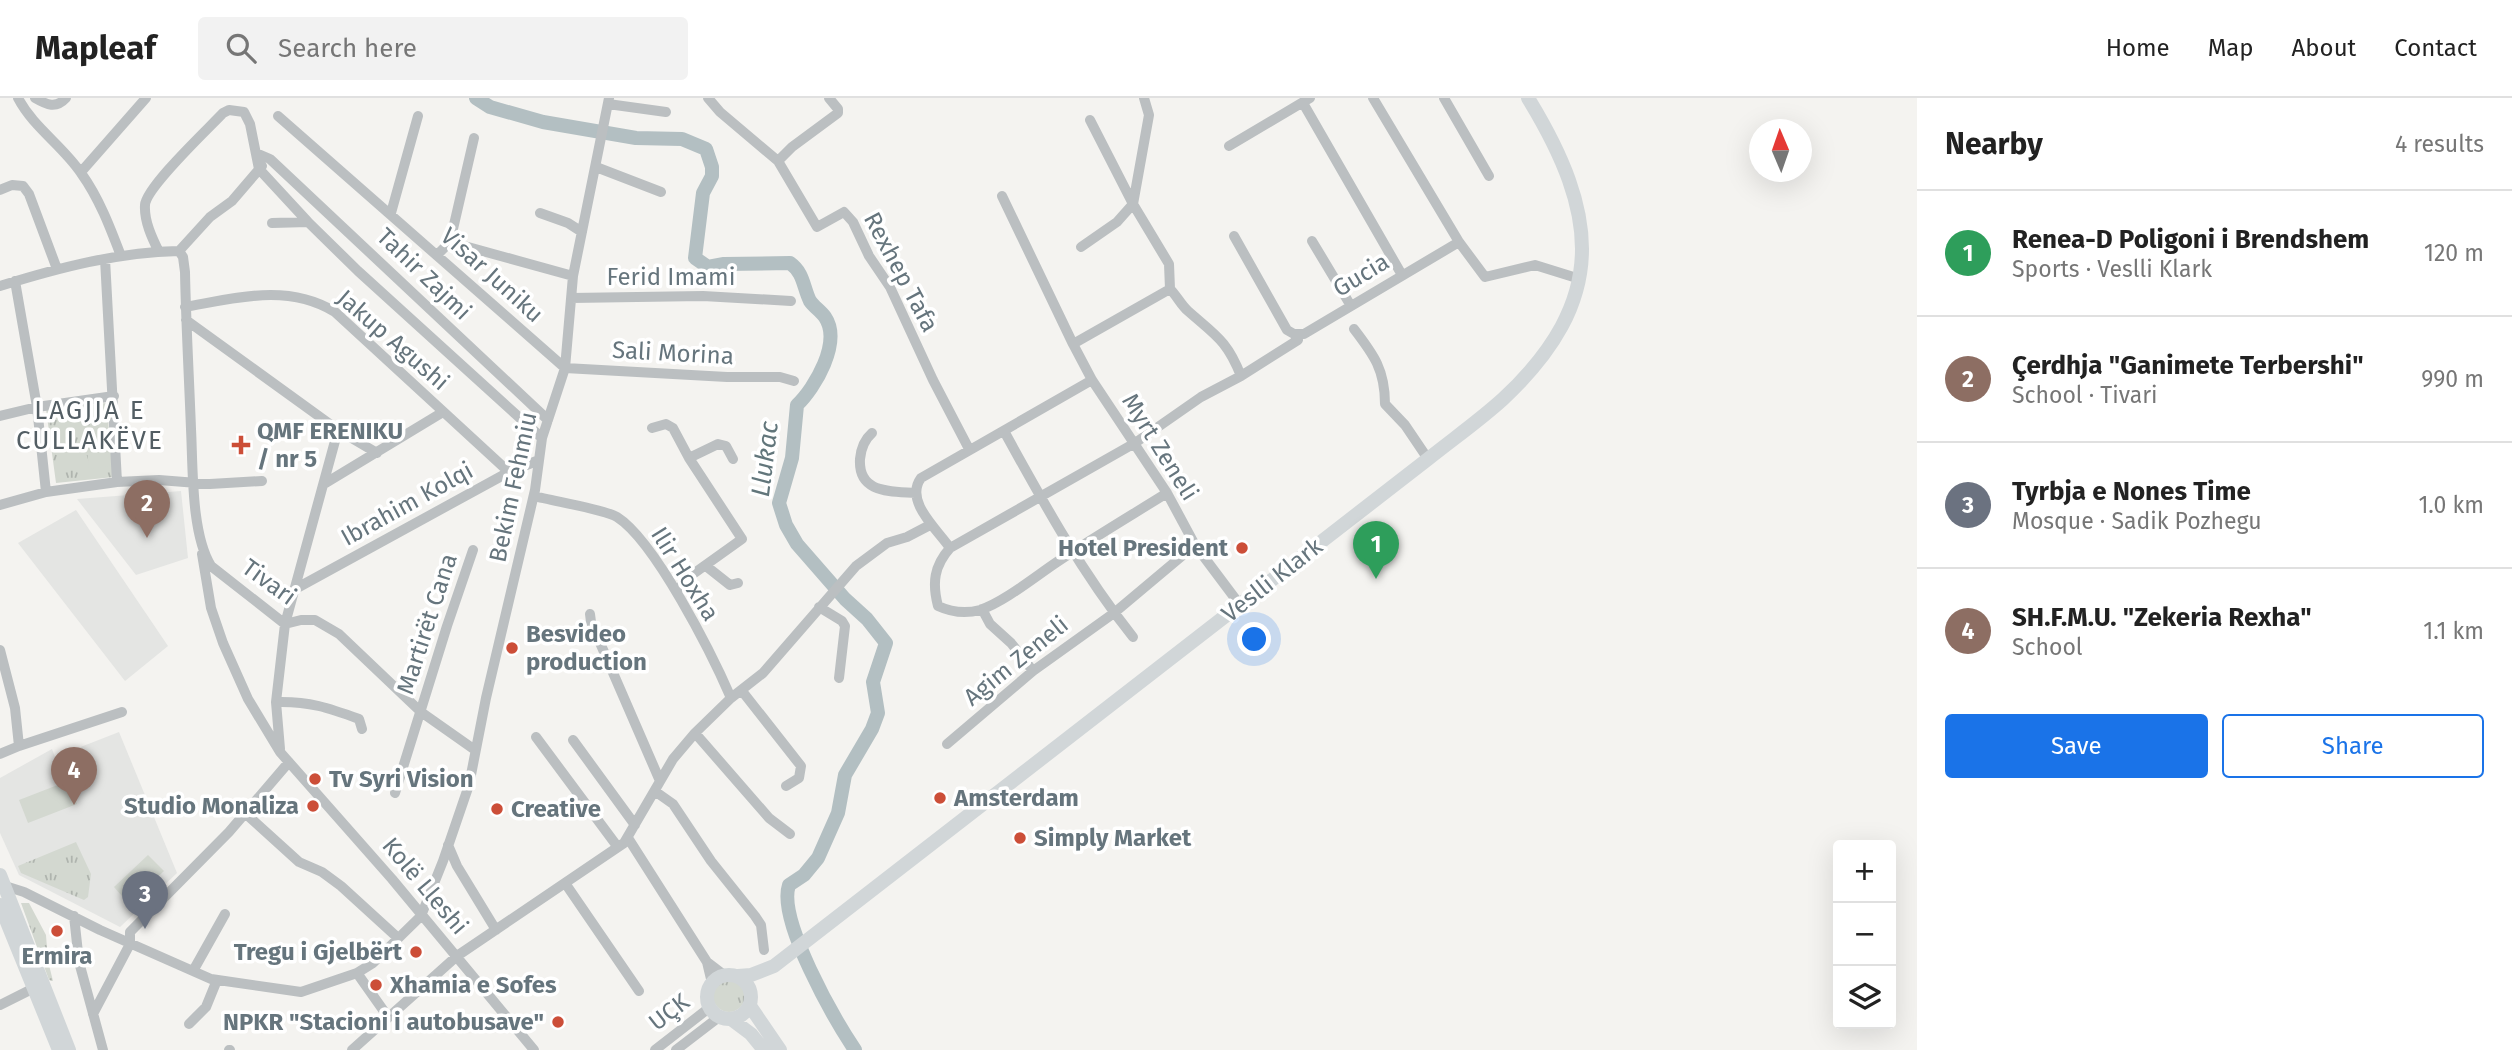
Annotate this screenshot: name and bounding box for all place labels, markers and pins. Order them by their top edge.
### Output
place label: QMF ERENIKU / nr 5 [257,417,403,473]
marker: QMF ERENIKU / nr 5 [231,435,251,455]
pin: 2 [124,480,170,538]
pin: 1 [1353,521,1399,579]
place label: Hotel President [1058,534,1229,562]
marker: Hotel President [1234,540,1250,556]
place label: Besvideo production [526,620,647,676]
marker: Besvideo production [504,640,520,656]
pin: 4 [51,747,97,805]
place label: Tv Syri Vision [329,765,474,793]
marker: Tv Syri Vision [307,771,323,787]
place label: Amsterdam [953,784,1079,812]
marker: Amsterdam [932,790,948,806]
place label: Studio Monaliza [124,792,299,820]
place label: Creative [511,795,601,823]
marker: Studio Monaliza [305,798,321,814]
marker: Creative [489,801,505,817]
place label: Simply Market [1034,824,1192,852]
marker: Simply Market [1012,830,1028,846]
pin: 3 [122,871,168,929]
marker: Ermira [49,923,65,939]
place label: Tregu i Gjelbërt [234,938,403,966]
place label: Ermira [22,942,93,970]
marker: Tregu i Gjelbërt [408,944,424,960]
place label: Xhamia e Sofes [389,971,557,999]
marker: Xhamia e Sofes [368,977,384,993]
place label: NPKR "Stacioni i autobusave" [223,1008,544,1036]
marker: NPKR "Stacioni i autobusave" [550,1014,566,1030]

